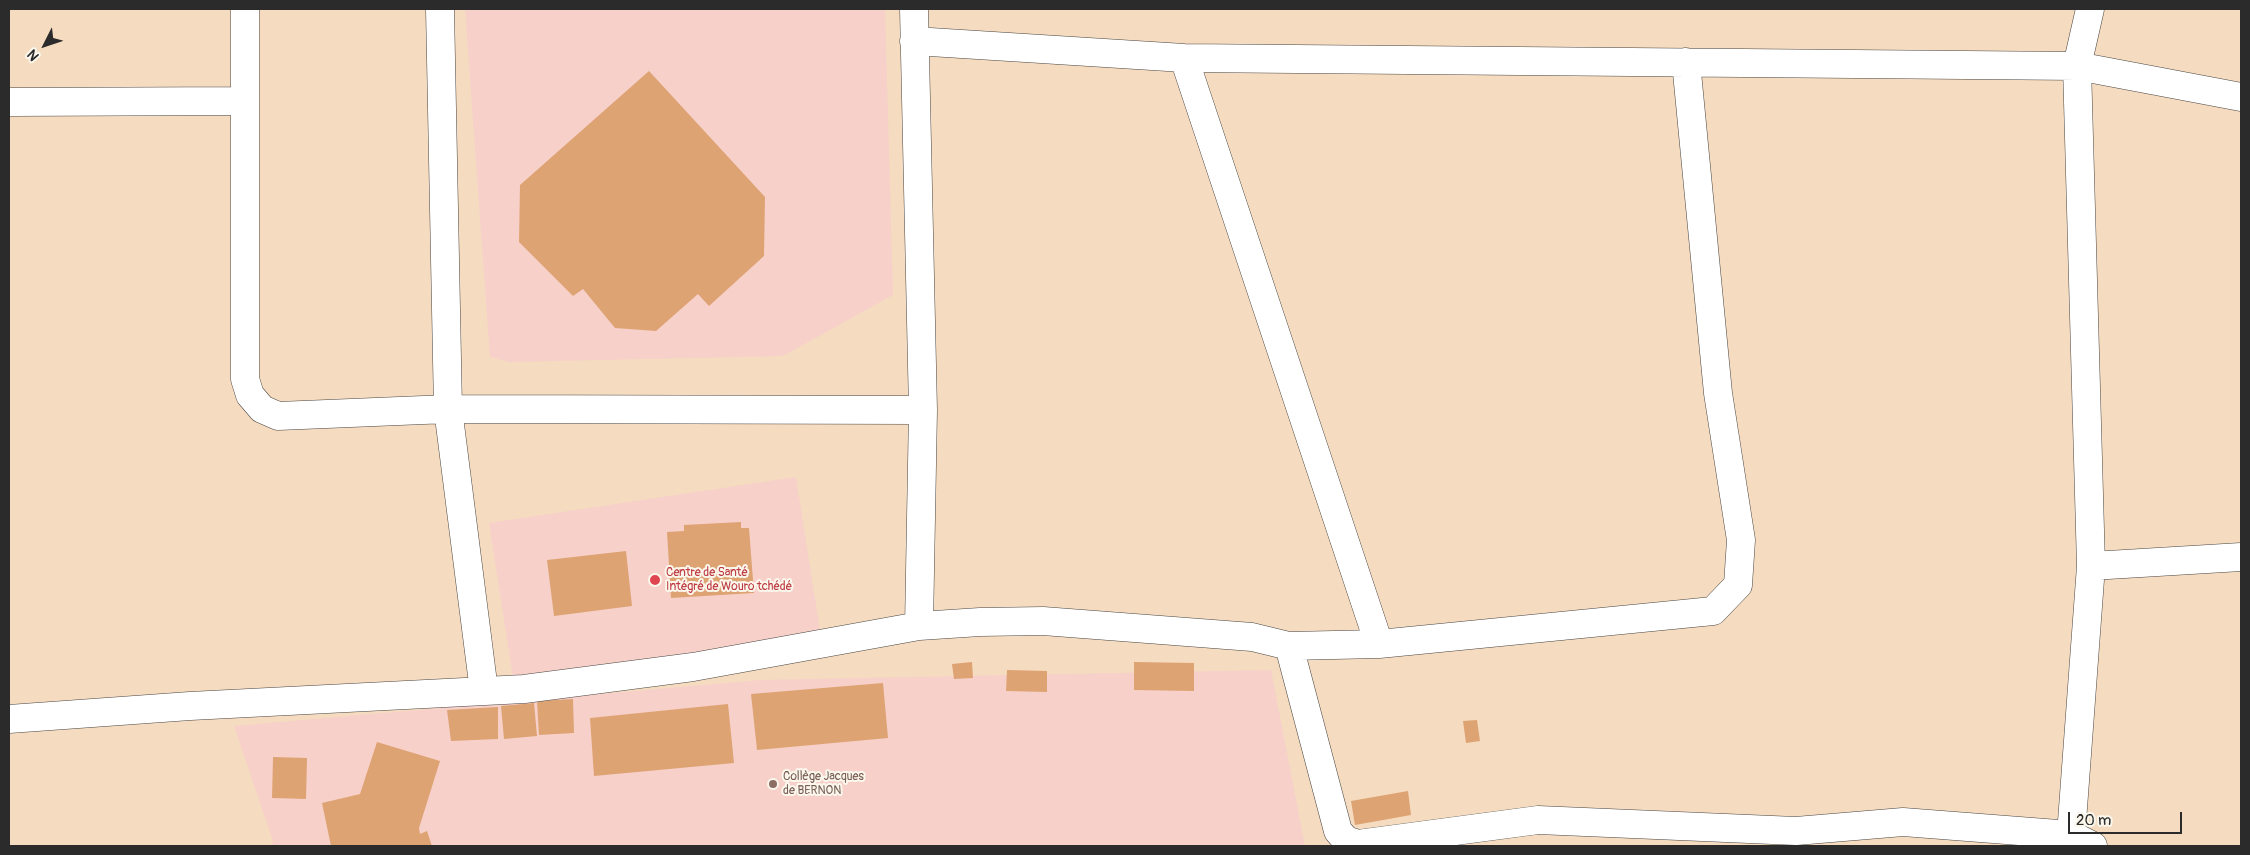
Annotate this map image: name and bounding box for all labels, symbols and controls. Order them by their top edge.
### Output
north arrow [20,20,70,70]
text: N [24,46,43,64]
place label: Centre de Santé Intégré de Wouro tchédé [666,566,792,594]
marker: Centre de Santé Intégré de Wouro tchédé [648,573,662,587]
place label: Collège Jacques de BERNON [783,770,864,798]
marker: Collège Jacques de BERNON [767,778,779,790]
scale bar [2070,802,2184,834]
text: 20 m [2076,811,2111,830]

